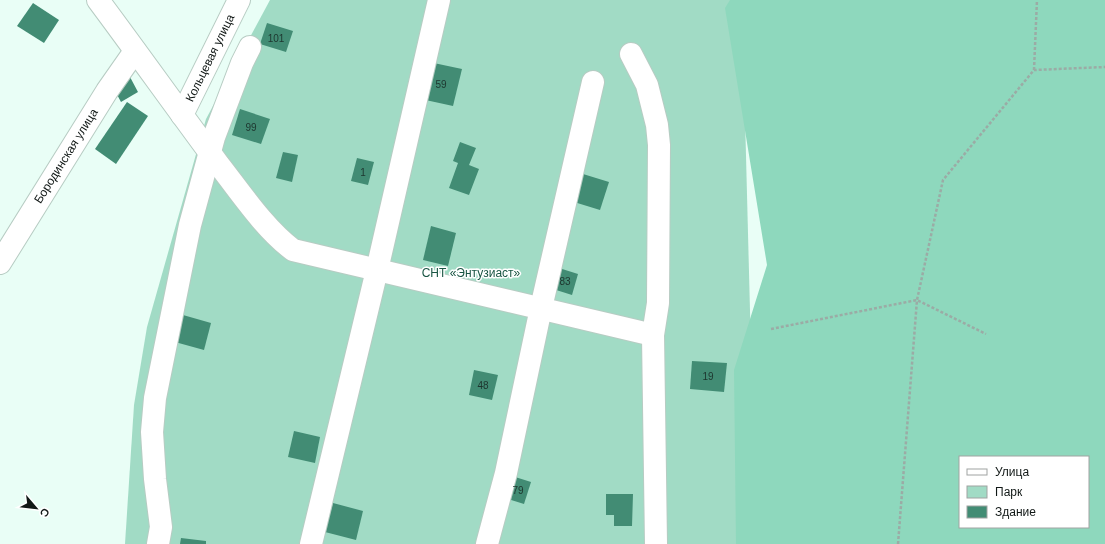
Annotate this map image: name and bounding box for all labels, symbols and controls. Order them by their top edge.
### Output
street label: Кольцевая улица [183,12,237,104]
house number: 101 [268,33,285,44]
house number: 59 [435,79,447,90]
street label: Бородинская улица [31,106,101,206]
house number: 99 [245,122,257,133]
house number: 1 [360,167,366,178]
park label: СНТ «Энтузиаст» [422,266,521,280]
house number: 83 [559,276,571,287]
house number: 19 [702,371,714,382]
house number: 48 [477,380,489,391]
legend [959,456,1089,528]
text: Улица [995,465,1029,479]
house number: 79 [512,485,524,496]
text: Парк [995,485,1023,499]
north arrow [16,488,56,528]
text: Здание [995,505,1036,519]
text: С [38,506,52,519]

